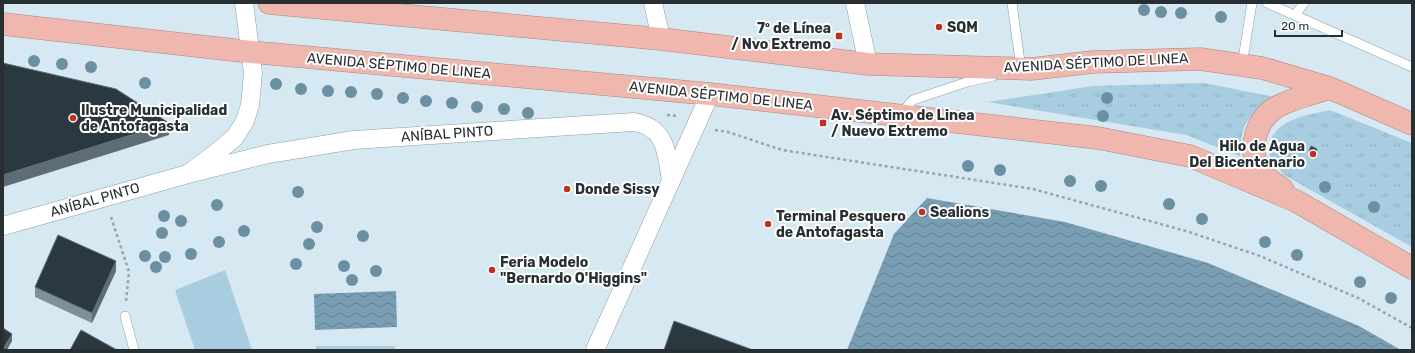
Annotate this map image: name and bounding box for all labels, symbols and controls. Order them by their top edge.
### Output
scale bar [1275,12,1342,38]
place label: SQM [947,19,978,36]
text: 20 m [1281,19,1309,33]
place label: 7º de Línea / Nvo Extremo [731,20,831,53]
marker: SQM [934,22,944,32]
marker: 7º de Línea / Nvo Extremo [834,31,844,41]
street label: AVENIDA SÉPTIMO DE LINEA [306,48,492,83]
street label: AVENIDA SÉPTIMO DE LINEA [1003,49,1189,76]
street label: AVENIDA SÉPTIMO DE LINEA [628,77,815,114]
place label: Ilustre Municipalidad de Antofagasta [81,102,227,135]
place label: Av. Séptimo de Linea / Nuevo Extremo [831,107,975,140]
marker: Ilustre Municipalidad de Antofagasta [68,113,78,123]
marker: Av. Séptimo de Linea / Nuevo Extremo [818,118,828,128]
street label: ANÍBAL PINTO [400,121,494,146]
place label: Hilo de Agua Del Bicentenario [1189,138,1305,171]
marker: Hilo de Agua Del Bicentenario [1308,149,1318,159]
street label: ANÍBAL PINTO [48,178,142,221]
place label: Donde Sissy [575,181,660,198]
marker: Donde Sissy [562,184,572,194]
place label: Sealions [930,204,989,221]
marker: Sealions [917,207,927,217]
place label: Terminal Pesquero de Antofagasta [776,208,906,241]
marker: Terminal Pesquero de Antofagasta [763,219,773,229]
place label: Feria Modelo "Bernardo O'Higgins" [500,254,647,287]
marker: Feria Modelo "Bernardo O'Higgins" [487,265,497,275]

